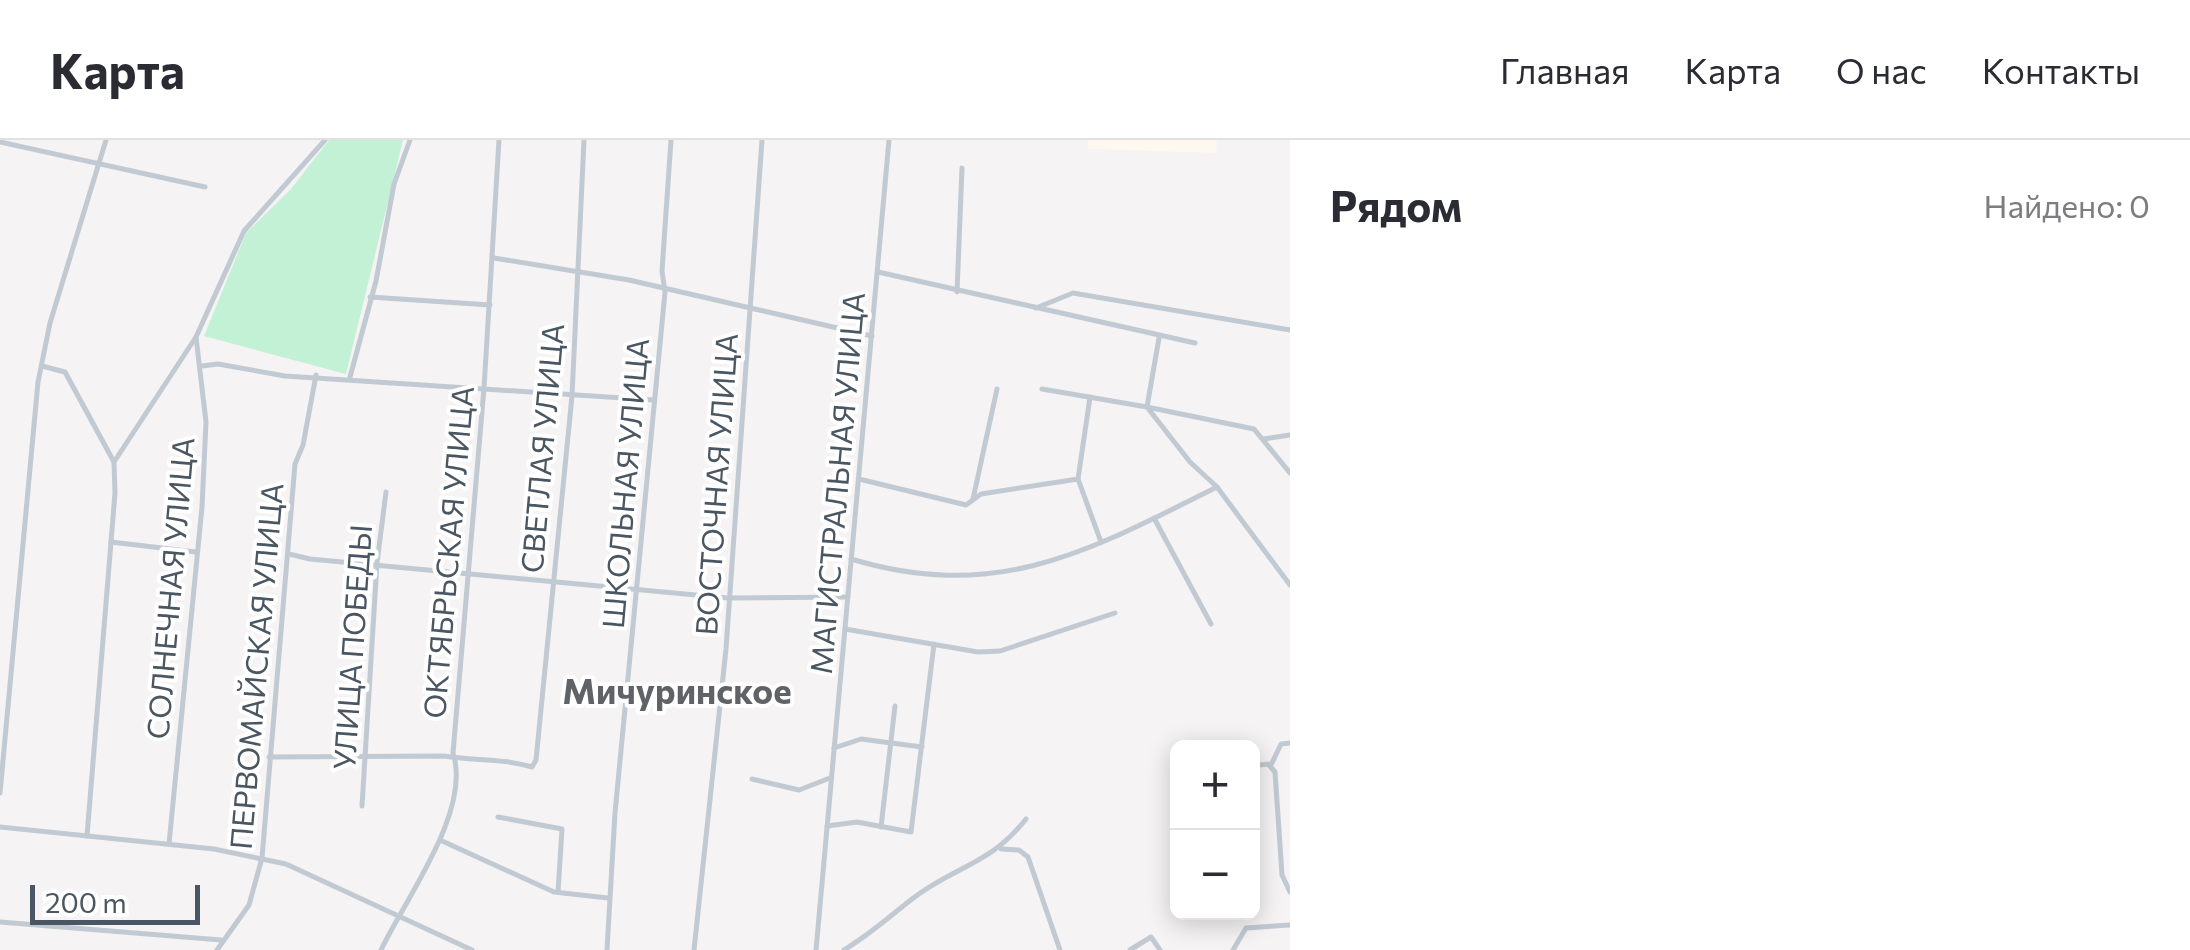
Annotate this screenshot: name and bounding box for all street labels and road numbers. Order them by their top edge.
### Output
street label: МАГИСТРАЛЬНАЯ УЛИЦА [801,290,871,676]
street label: СВЕТЛАЯ УЛИЦА [512,322,570,574]
street label: ВОСТОЧНАЯ УЛИЦА [686,332,744,636]
street label: ШКОЛЬНАЯ УЛИЦА [593,336,655,630]
street label: ОКТЯБРЬСКАЯ УЛИЦА [414,384,480,720]
street label: СОЛНЕЧНАЯ УЛИЦА [137,435,201,741]
street label: ПЕРВОМАЙСКАЯ УЛИЦА [221,481,289,851]
street label: УЛИЦА ПОБЕДЫ [324,523,378,771]

